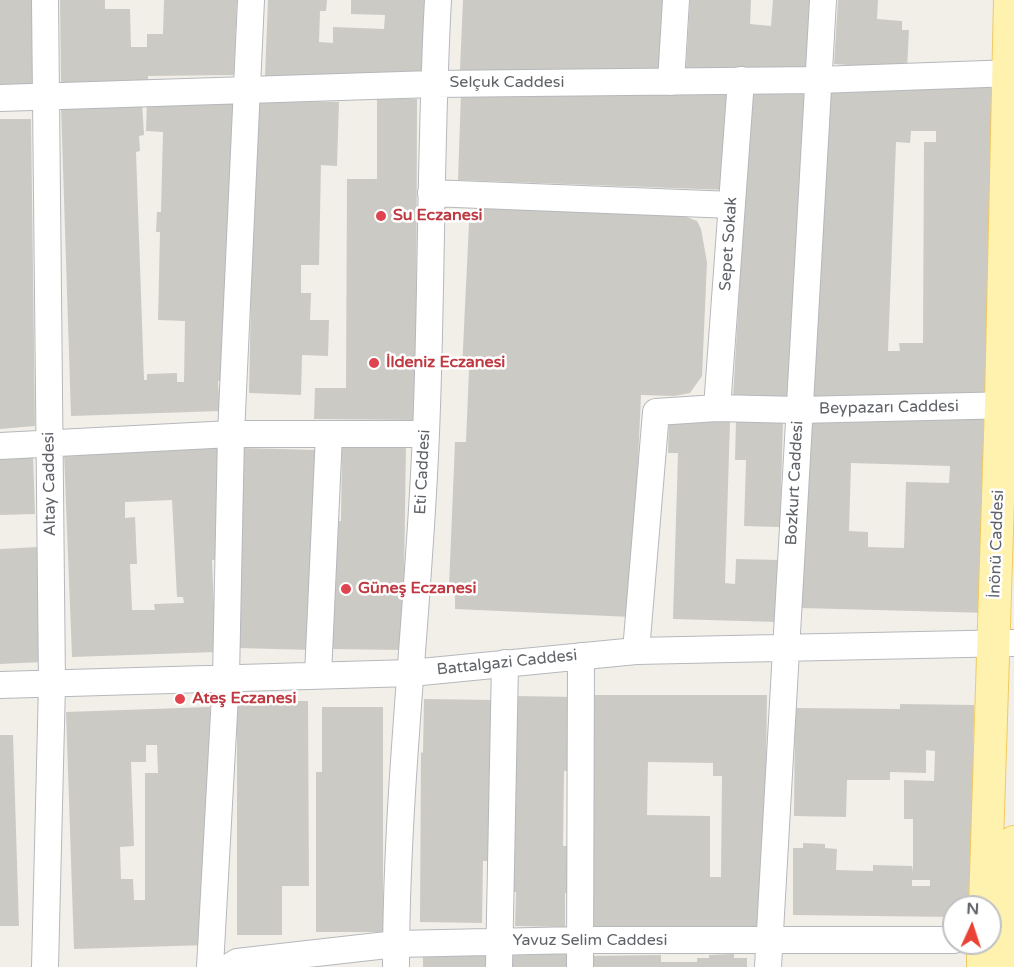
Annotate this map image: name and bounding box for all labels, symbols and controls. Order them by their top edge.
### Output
street label: Selçuk Caddesi [449,73,565,93]
street label: Sepet Sokak [716,196,742,292]
place label: Su Eczanesi [393,206,483,226]
marker: Su Eczanesi [374,209,388,223]
place label: İldeniz Eczanesi [386,353,505,373]
marker: İldeniz Eczanesi [367,356,381,370]
street label: Beypazarı Caddesi [819,397,959,419]
street label: Bozkurt Caddesi [782,420,808,546]
street label: Eti Caddesi [411,429,435,515]
street label: Altay Caddesi [39,432,61,536]
street label: İnönü Caddesi [986,489,1008,599]
place label: Güneş Eczanesi [358,579,476,599]
marker: Güneş Eczanesi [339,582,353,596]
street label: Battalgazi Caddesi [436,646,578,680]
place label: Ateş Eczanesi [192,689,296,709]
marker: Ateş Eczanesi [173,692,187,706]
north arrow [942,895,1002,955]
text: N [966,899,980,919]
street label: Yavuz Selim Caddesi [513,931,667,951]

